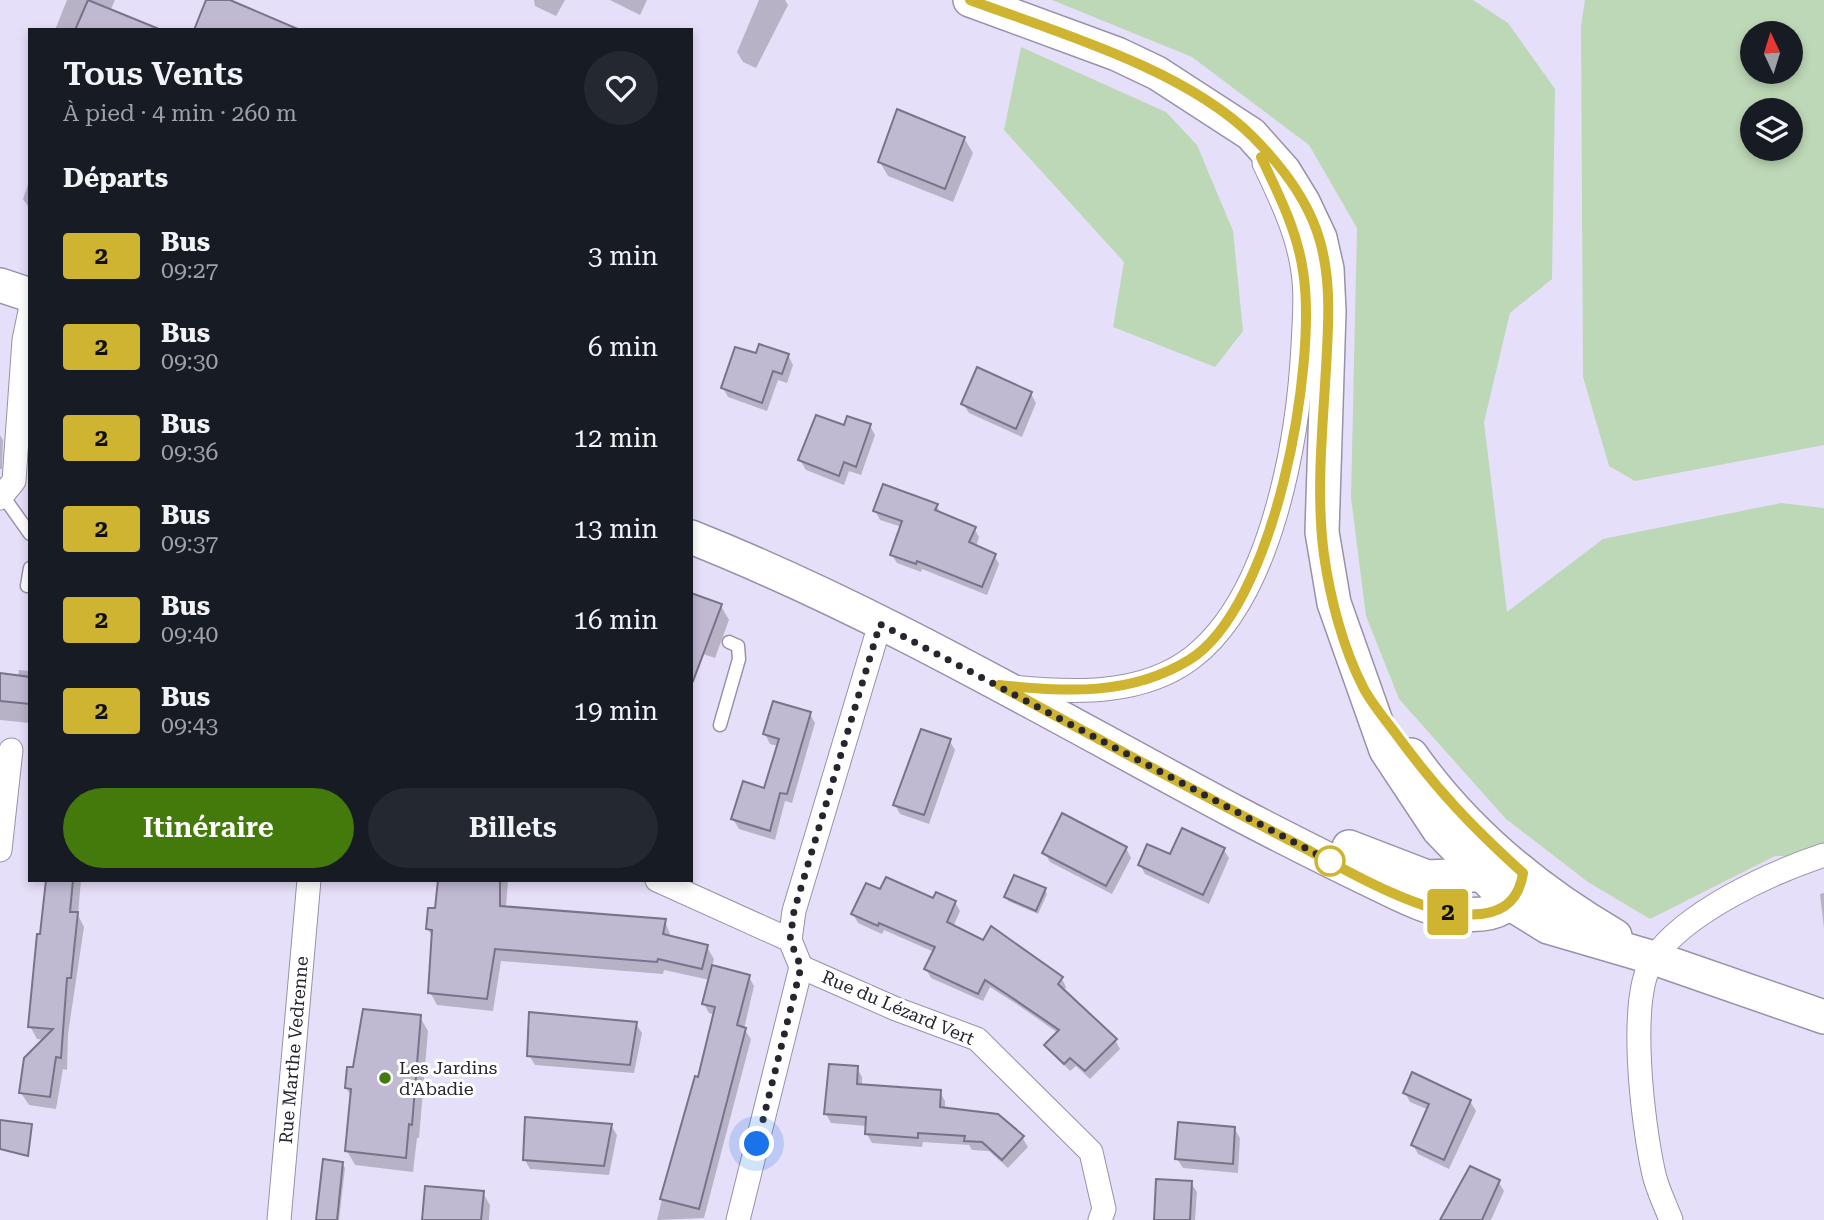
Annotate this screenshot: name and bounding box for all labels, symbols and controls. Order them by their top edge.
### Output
north arrow [1740,21,1802,84]
map controls [1740,21,1803,161]
button: heart [584,51,658,125]
text: Tous Vents [63,54,243,93]
button: layers [1740,98,1803,161]
text: À pied · 4 min · 260 m [63,100,297,127]
text: Départs [63,163,168,193]
text: Bus [161,227,210,257]
text: 3 min [588,241,658,271]
text: 2 [95,242,108,270]
text: 09:27 [161,257,218,284]
text: Bus [161,318,210,348]
text: 6 min [588,332,658,362]
text: 2 [95,333,108,361]
text: 09:30 [161,348,218,375]
text: Bus [161,409,210,439]
text: 12 min [574,423,658,453]
text: 2 [95,424,108,452]
text: 09:36 [161,439,218,466]
text: Bus [161,500,210,530]
text: 13 min [574,514,658,544]
text: 2 [95,515,108,543]
text: 09:37 [161,530,218,557]
text: Bus [161,591,210,621]
text: 16 min [574,605,658,635]
text: 2 [95,606,108,634]
text: 09:40 [161,621,218,648]
text: Bus [161,682,210,712]
text: 19 min [574,696,658,726]
text: 2 [95,697,108,725]
text: 09:43 [161,712,218,739]
button: Itinéraire [63,788,354,868]
button: Billets [368,788,658,868]
unlabelled marker [1315,846,1345,876]
line badge: 2 [1425,889,1471,935]
text: 2 [1441,898,1455,926]
street label: Rue Marthe Vedrenne [275,955,312,1145]
street label: Rue du Lézard Vert [819,966,978,1049]
place label: Les Jardins d'Abadie [399,1057,497,1099]
marker: Les Jardins d'Abadie [377,1070,393,1086]
your location [739,1126,774,1161]

